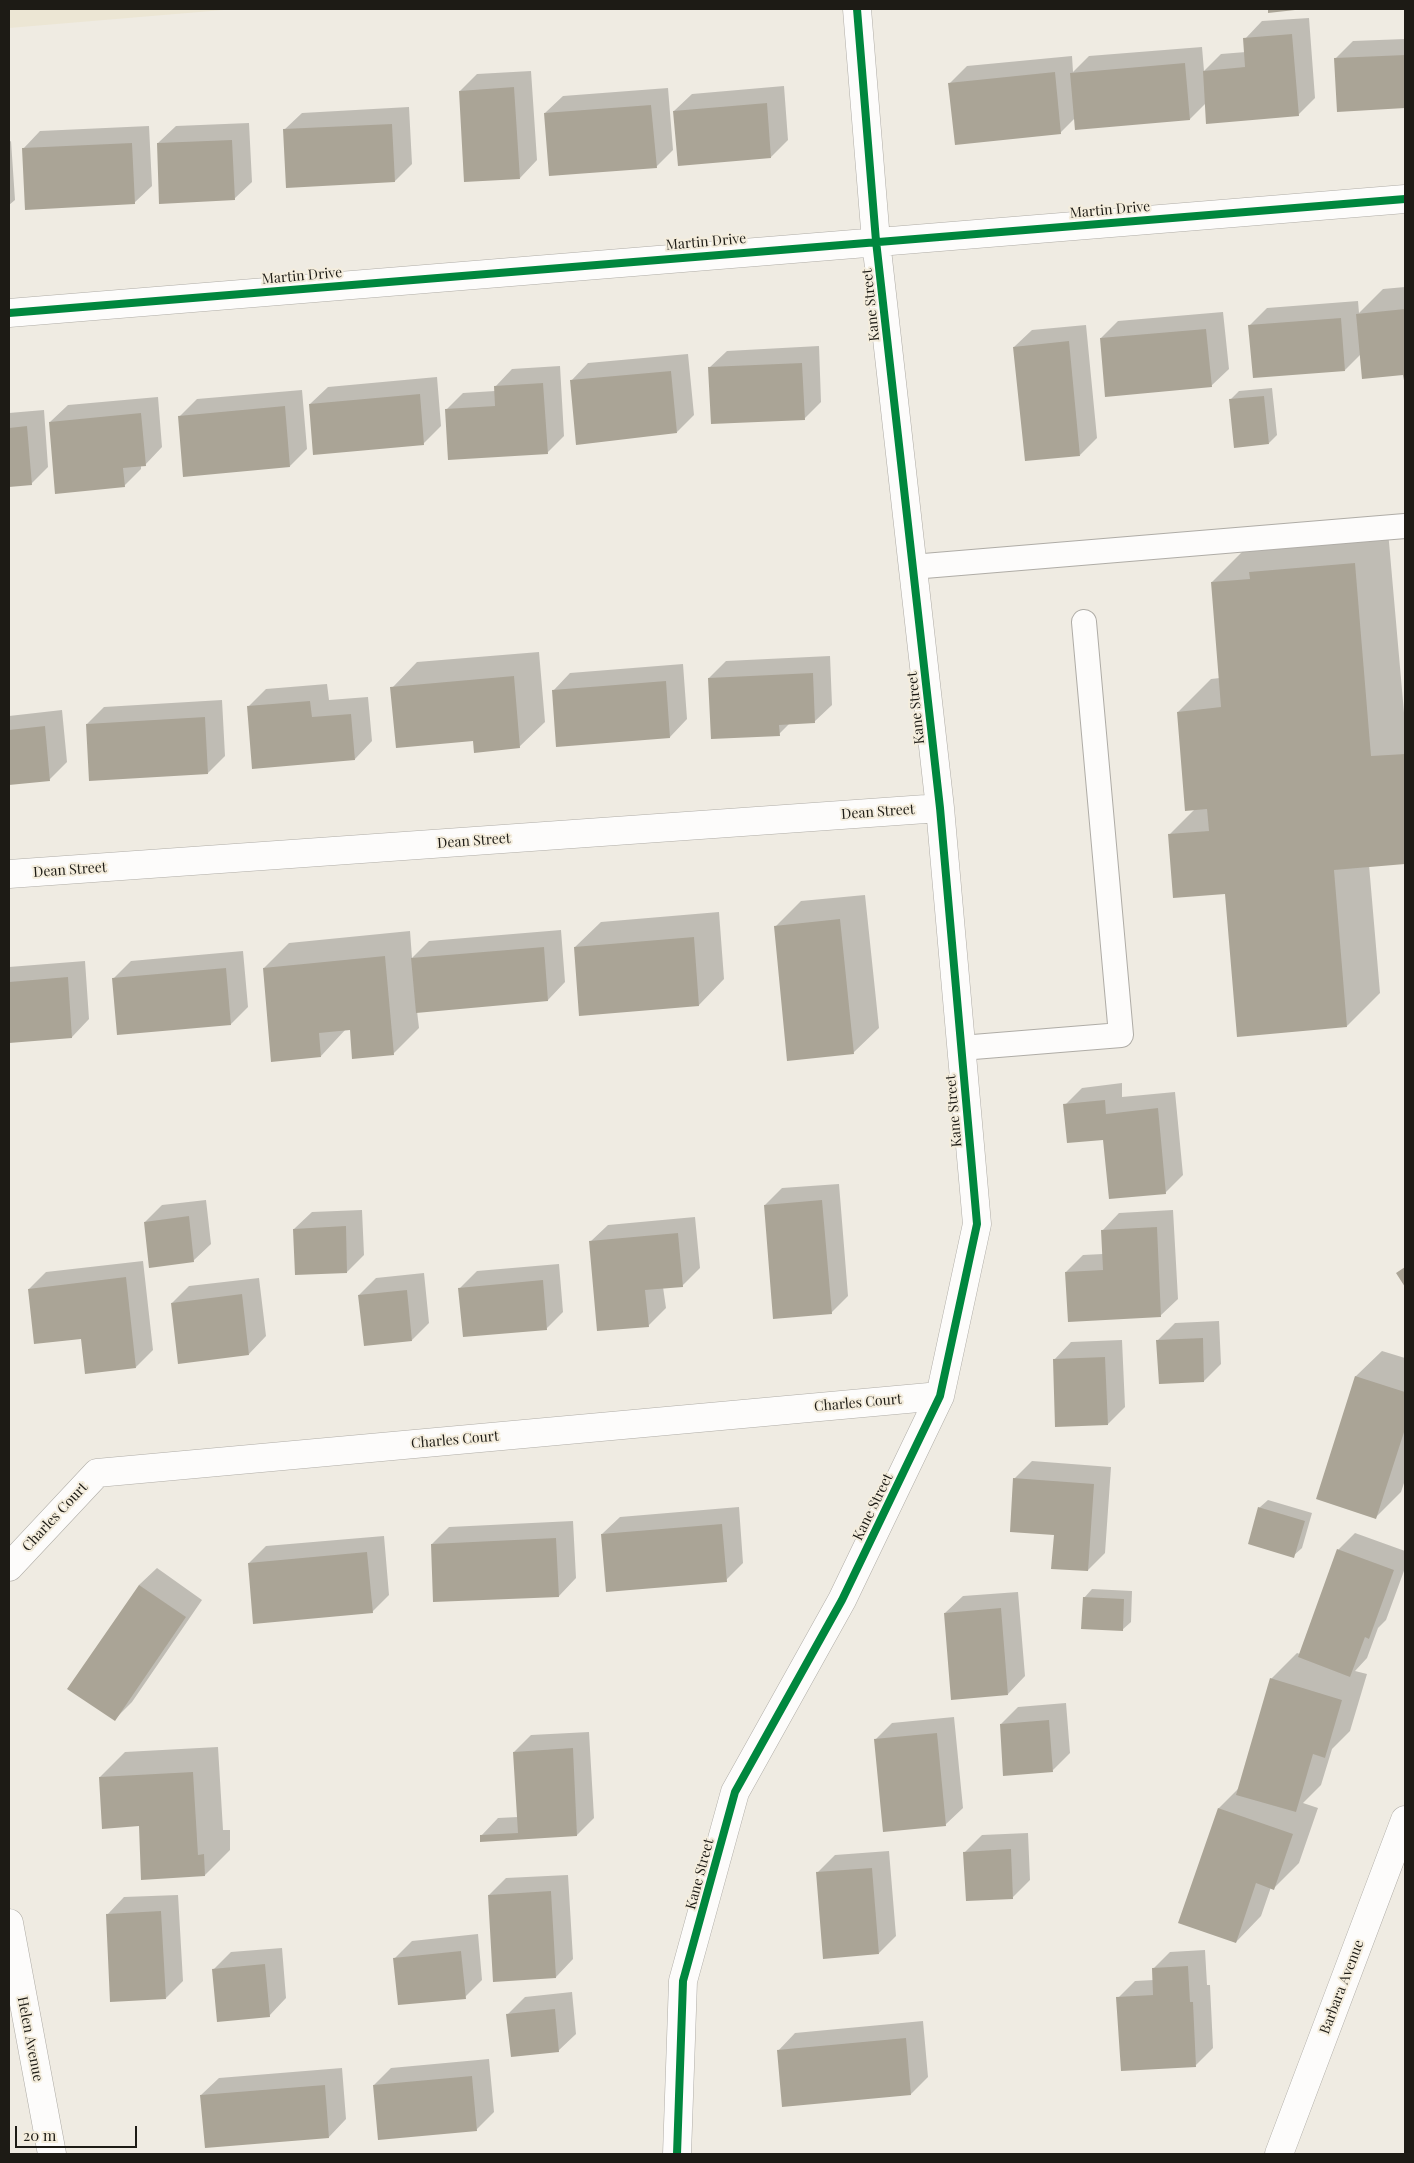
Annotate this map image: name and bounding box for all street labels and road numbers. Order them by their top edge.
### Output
street label: Martin Drive [1069,198,1151,222]
street label: Martin Drive [665,230,747,254]
street label: Martin Drive [261,264,343,288]
street label: Kane Street [859,268,883,342]
street label: Kane Street [904,671,928,745]
street label: Dean Street [841,801,915,823]
street label: Dean Street [437,830,511,852]
street label: Dean Street [33,859,107,881]
street label: Kane Street [942,1074,966,1148]
street label: Charles Court [813,1391,903,1415]
street label: Charles Court [410,1428,500,1452]
street label: Kane Street [850,1471,896,1543]
street label: Charles Court [19,1479,91,1555]
street label: Kane Street [682,1837,718,1911]
street label: Barbara Avenue [1316,1938,1368,2036]
street label: Helen Avenue [14,1995,46,2083]

